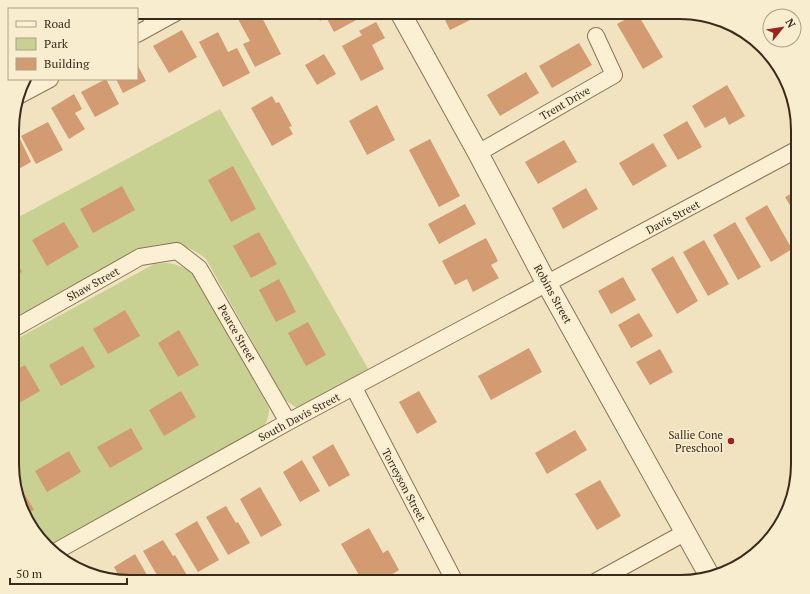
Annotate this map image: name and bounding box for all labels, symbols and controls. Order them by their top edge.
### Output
legend [8,8,138,80]
north arrow [762,8,802,48]
text: Road [44,16,71,31]
text: N [783,16,799,31]
text: Park [44,36,69,51]
text: Building [44,56,90,71]
street label: Trent Drive [537,83,593,123]
street label: Davis Street [644,197,702,237]
street label: Robins Street [531,262,575,326]
street label: Shaw Street [64,264,122,304]
street label: Pearce Street [215,302,259,364]
street label: South Davis Street [256,390,342,444]
place label: Sallie Cone Preschool [668,428,723,455]
marker: Sallie Cone Preschool [726,436,736,446]
street label: Torreyson Street [379,446,429,524]
scale bar [10,560,127,586]
text: 50 m [16,566,43,581]

